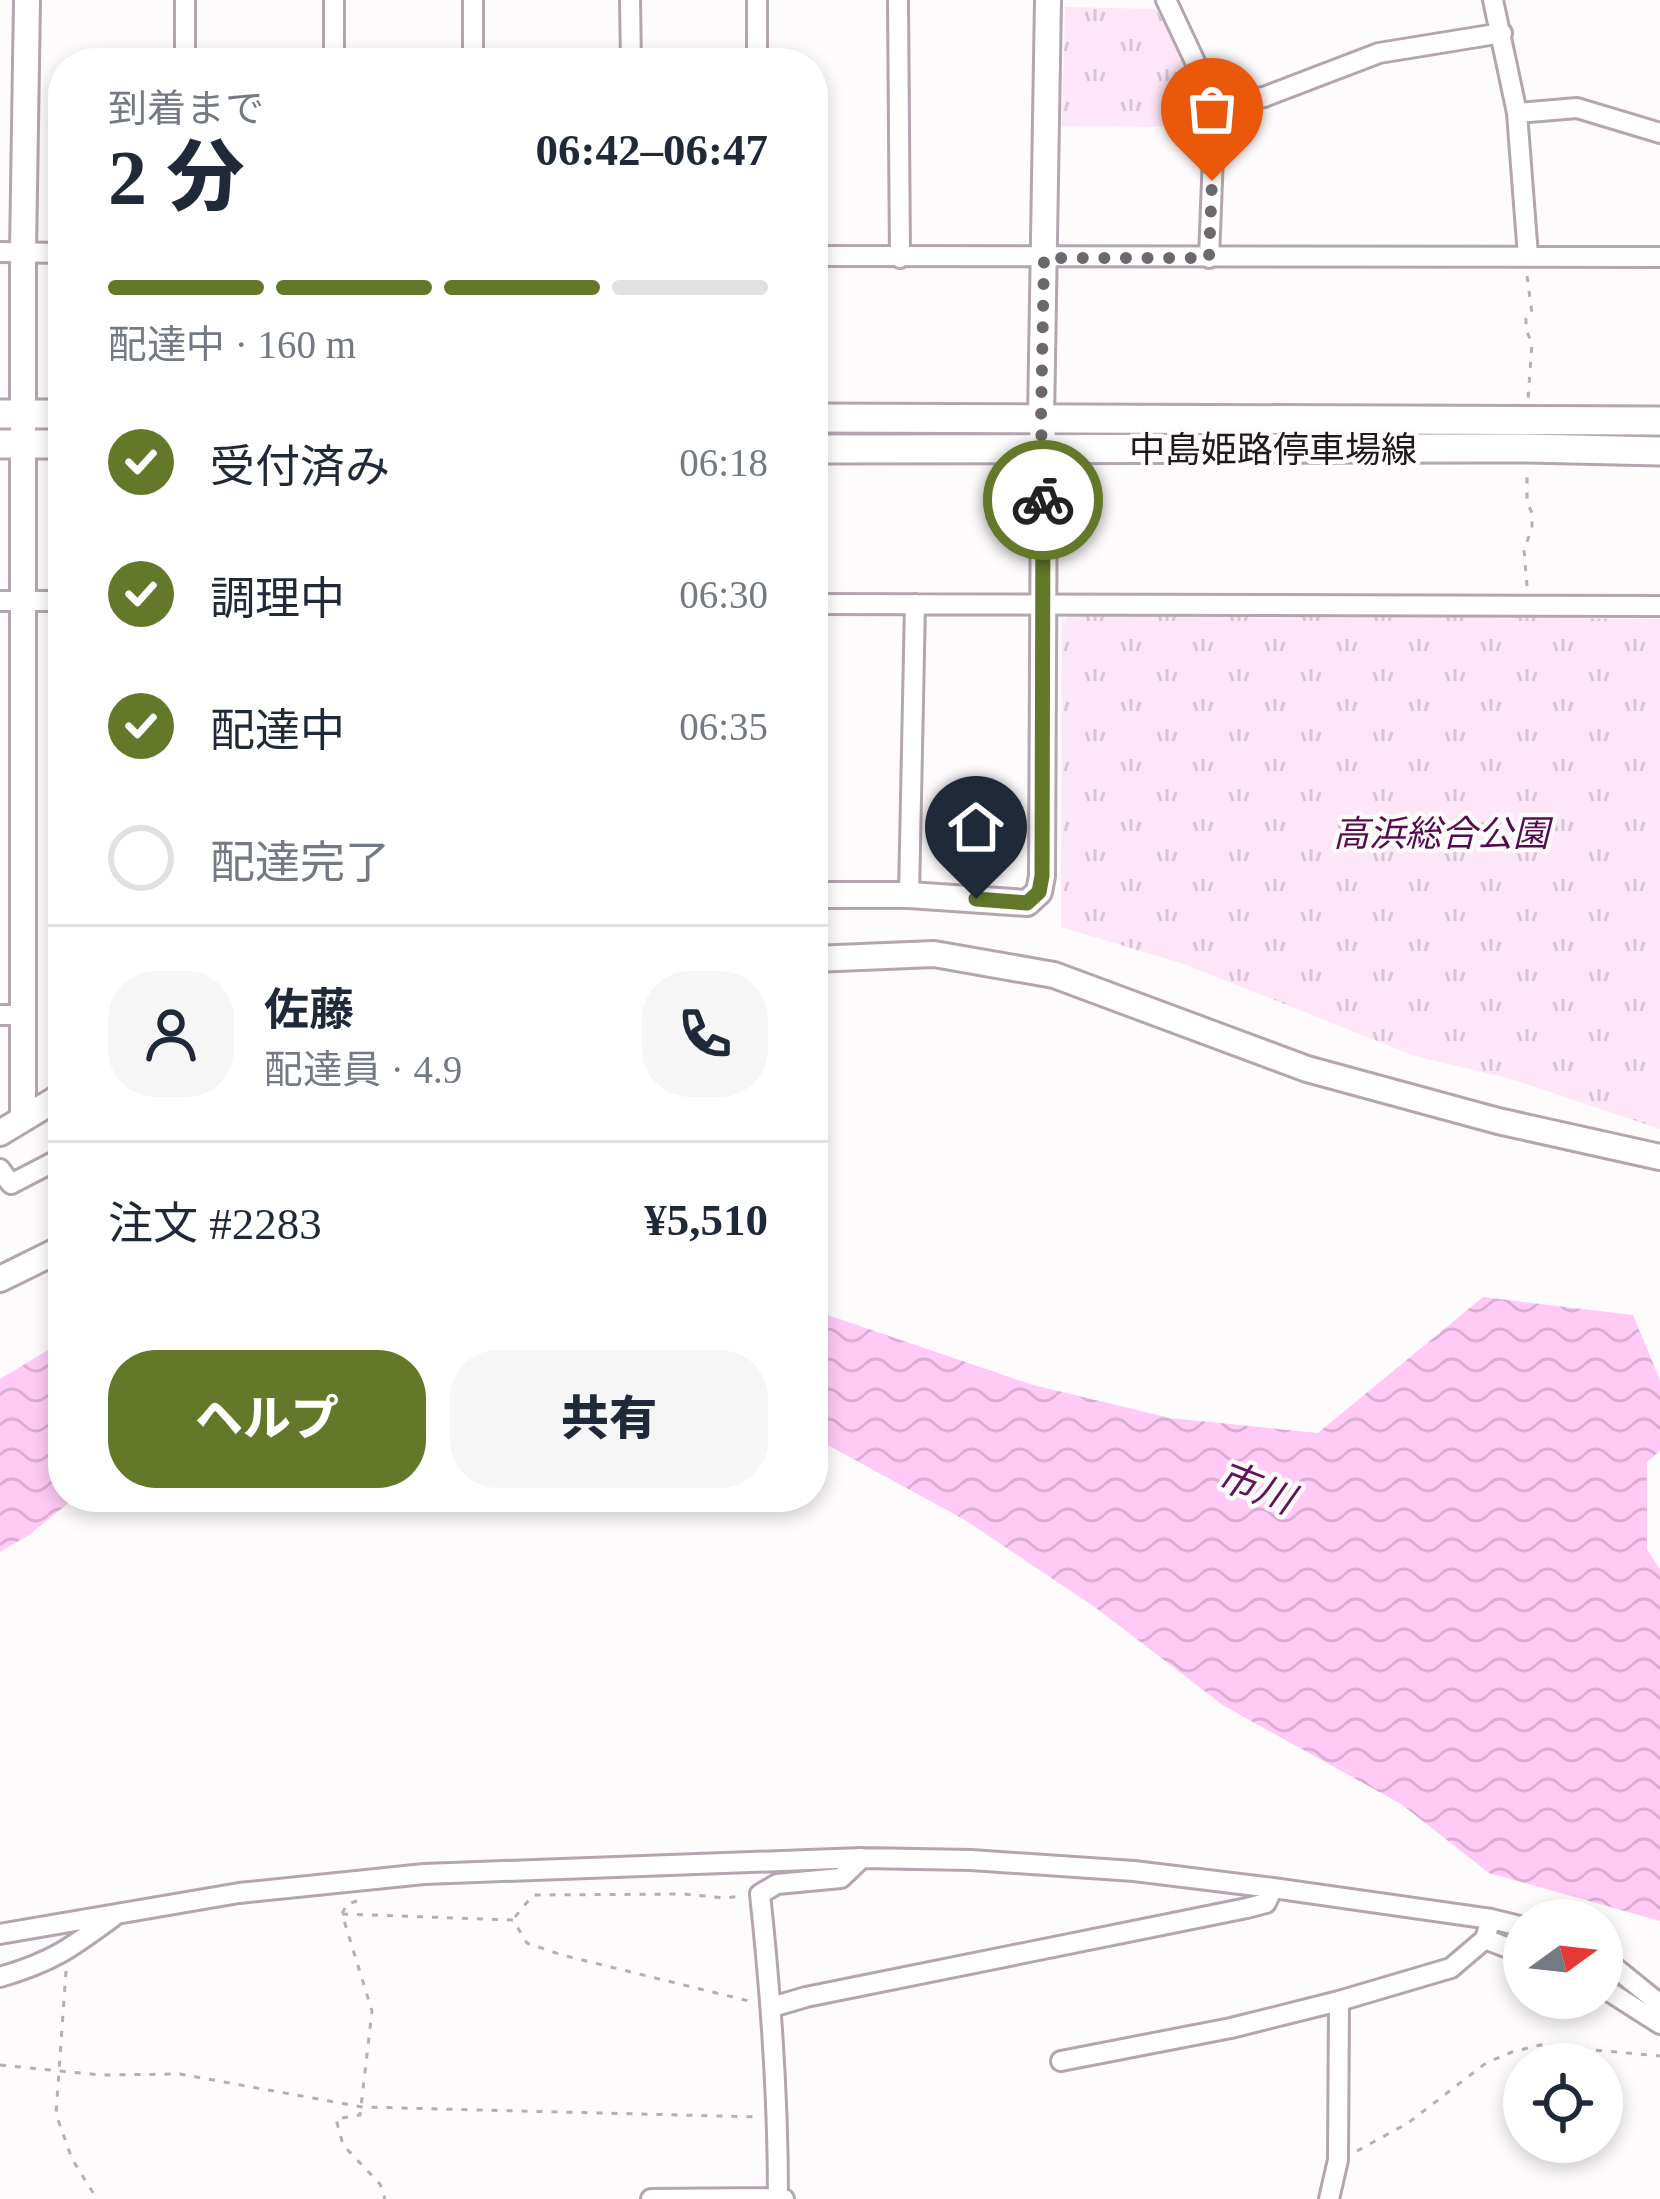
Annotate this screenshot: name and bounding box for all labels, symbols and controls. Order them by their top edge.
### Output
pin [1161,58,1263,181]
icon: bag [1179,76,1245,142]
text: 到着まで [108,87,264,130]
text: 06:42–06:47 [536,125,768,175]
text: 2 分 [108,134,245,221]
text: 配達中 · 160 m [108,323,356,366]
icon: check [108,429,174,495]
street label: 中島姫路停車場線 [1129,430,1417,470]
courier [983,440,1103,560]
text: 06:18 [679,441,768,484]
text: 受付済み [210,442,390,492]
icon: bike [1010,467,1076,533]
icon: check [108,561,174,627]
text: 06:30 [679,573,768,616]
text: 調理中 [210,574,345,624]
icon: check [108,693,174,759]
text: 06:35 [679,705,768,748]
text: 配達中 [210,706,345,756]
pin [925,776,1027,899]
icon: home [943,794,1009,860]
park label: 高浜総合公園 [1333,814,1554,854]
text: 配達完了 [210,838,390,888]
button: person [108,971,234,1097]
button: phone [642,971,768,1097]
text: 佐藤 [264,985,354,1035]
text: 配達員 · 4.9 [264,1048,462,1091]
text: ¥5,510 [644,1195,768,1245]
text: 注文 #2283 [108,1199,322,1249]
button: ヘルプ [108,1350,426,1488]
button: 共有 [450,1350,768,1488]
water label: 市川 [1212,1453,1304,1523]
north arrow [1503,1899,1623,2019]
map controls [1503,1899,1623,2163]
button: locate [1503,2043,1623,2163]

